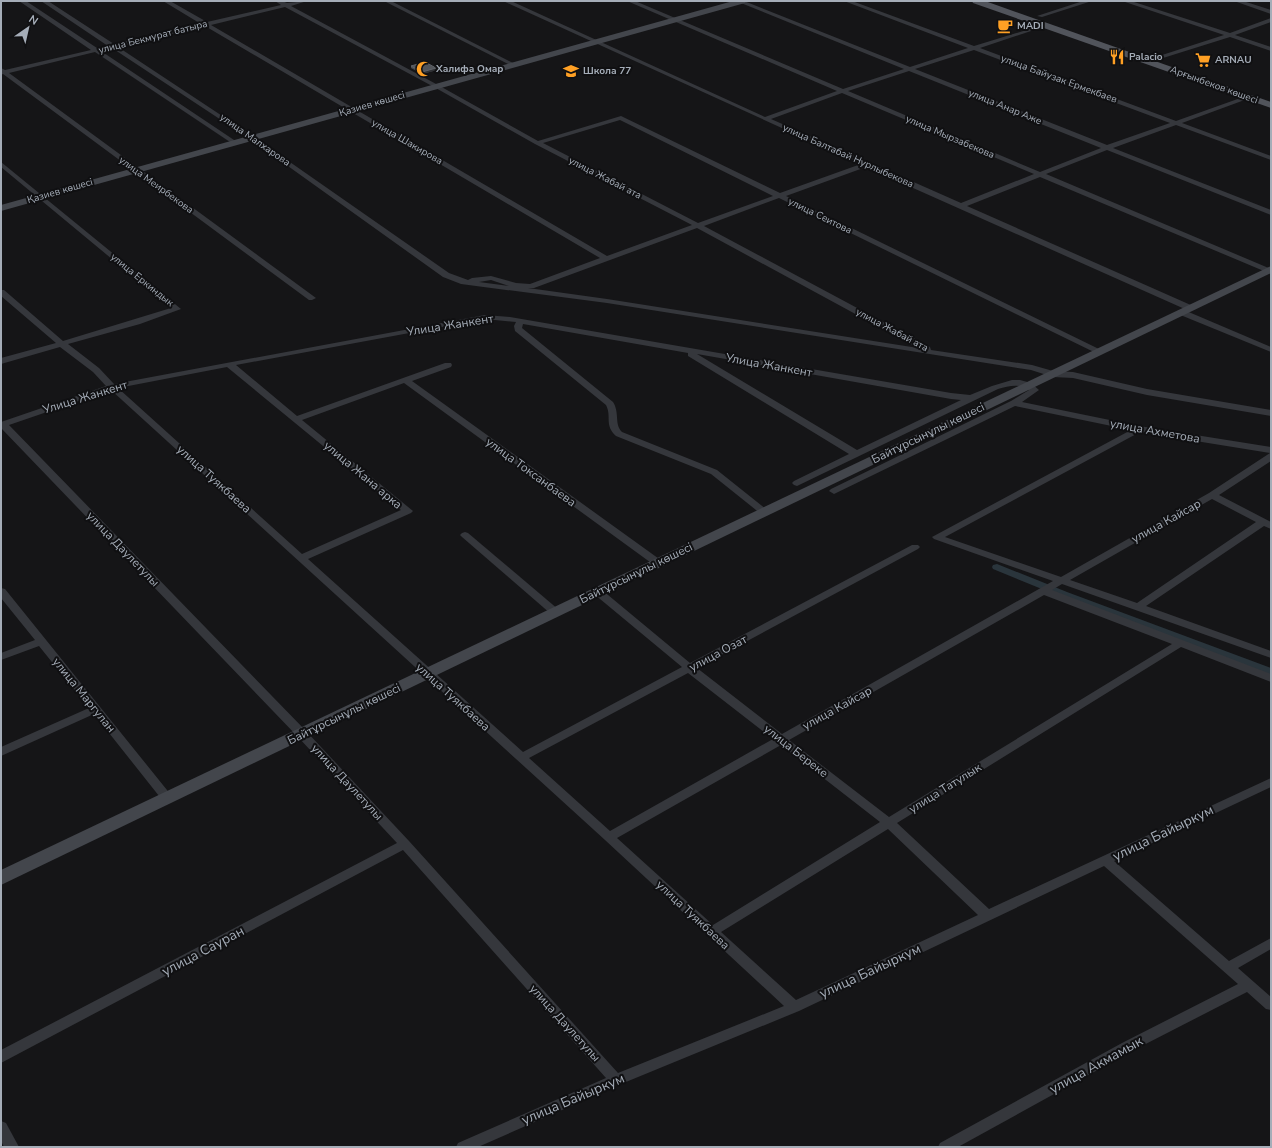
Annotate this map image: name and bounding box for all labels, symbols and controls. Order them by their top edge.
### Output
north arrow [8,8,48,48]
text: N [26,12,41,29]
street label: улица Бекмурат батыра [97,17,209,57]
cafe icon: MADI [996,17,1014,35]
place label: MADI [1017,19,1044,33]
restaurant icon: Palacio [1108,48,1126,66]
place label: Palacio [1129,50,1163,64]
street label: улица Байузак Ермекбаев [999,51,1120,107]
supermarket icon: ARNAU [1194,51,1212,69]
place label: ARNAU [1215,53,1252,67]
mosque icon: Халифа Омар [415,60,433,78]
place label: Халифа Омар [435,62,503,76]
school or university icon: Школа 77 [562,62,580,80]
street label: Арғынбеков көшесі [1168,63,1260,107]
place label: Школа 77 [583,64,631,78]
street label: улица Анар Аже [966,86,1044,128]
street label: Қазиев көшесі [337,88,407,120]
street label: улица Малхарова [217,110,293,170]
street label: улица Мырзабекова [903,112,997,162]
street label: улица Шакирова [369,116,445,168]
street label: улица Балтабай Нурлыбекова [780,121,916,191]
street label: улица Меирбекова [116,153,196,217]
street label: улица Жабай ата [566,154,644,202]
street label: Қазиев көшесі [25,175,95,207]
street label: улица Сеитова [786,195,854,237]
street label: улица Еркиндык [107,250,177,310]
street label: улица Жабай ата [853,305,931,355]
street label: Улица Жанкент [404,310,495,340]
street label: Улица Жанкент [723,349,814,381]
street label: Улица Жанкент [40,376,130,418]
street label: Байтұрсынұлы көшесі [869,399,987,467]
street label: улица Ахметова [1109,415,1201,447]
street label: улица Токсанбаева [483,434,579,510]
street label: улица Жана арка [320,438,406,512]
street label: улица Туякбаева [173,441,255,517]
street label: улица Кайсар [1128,495,1204,547]
street label: улица Даулетулы [83,508,163,590]
street label: Байтұрсынұлы көшесі [577,539,695,607]
street label: улица Озат [686,631,750,675]
street label: улица Маргулан [49,654,119,736]
street label: улица Туякбаева [412,659,494,735]
street label: Байтұрсынұлы көшесі [285,680,403,748]
street label: улица Кайсар [799,682,875,734]
street label: улица Береке [761,721,831,781]
street label: улица Даулетулы [308,740,386,824]
street label: улица Татулык [906,759,985,817]
street label: улица Байыркум [1109,800,1217,866]
street label: улица Туякбаева [653,877,733,953]
street label: улица Сауран [158,921,248,981]
street label: улица Байыркум [816,939,924,1003]
street label: улица Даулетулы [526,981,604,1065]
street label: улица Акмамык [1046,1031,1147,1098]
street label: улица Байыркум [519,1069,627,1129]

